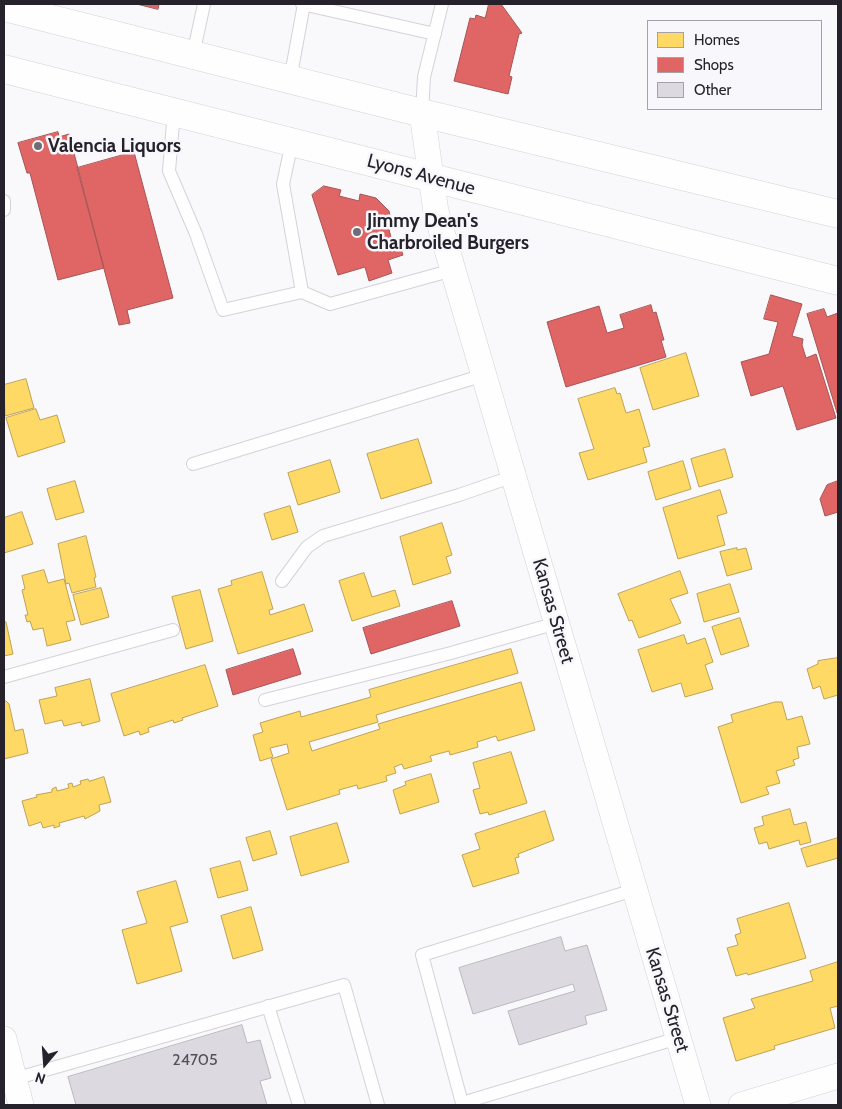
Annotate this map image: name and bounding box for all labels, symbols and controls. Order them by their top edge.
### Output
legend [647,20,822,110]
text: Homes [694,31,740,49]
text: Shops [694,56,734,74]
text: Other [694,81,731,99]
place label: Valencia Liquors [48,135,181,157]
marker: Valencia Liquors [32,140,44,152]
street label: Lyons Avenue [364,150,478,200]
place label: Jimmy Dean's Charbroiled Burgers [367,210,529,254]
marker: Jimmy Dean's Charbroiled Burgers [351,226,363,238]
street label: Kansas Street [527,556,579,666]
street label: Kansas Street [640,945,694,1055]
north arrow [20,1039,70,1089]
house number: 24705 [172,1050,218,1070]
text: N [33,1068,48,1088]

